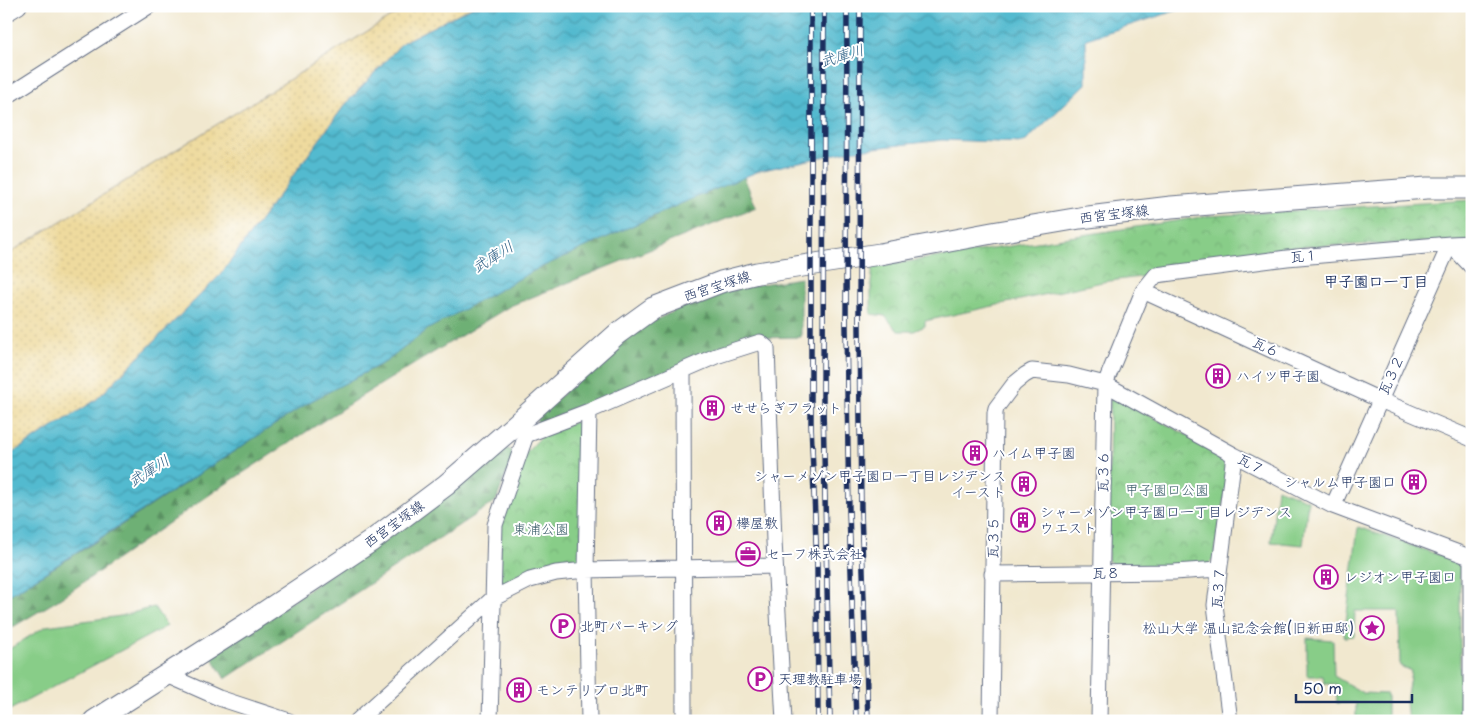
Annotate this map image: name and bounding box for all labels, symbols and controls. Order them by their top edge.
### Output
water label: 武庫川 [817,37,866,72]
street label: 西宮宝塚線 [1078,199,1150,228]
water label: 武庫川 [467,234,517,277]
street label: 瓦１ [1289,244,1319,267]
street label: 西宮宝塚線 [680,265,753,306]
district label: 甲子園口一丁目 [1323,269,1429,292]
street label: 瓦６ [1249,331,1283,362]
street label: 瓦３２ [1372,351,1409,398]
building icon: ハイツ甲子園 [1205,363,1231,389]
place label: ハイツ甲子園 [1236,365,1320,386]
building icon: せせらぎフラット [699,395,725,421]
place label: せせらぎフラット [730,397,842,418]
building icon: ハイム甲子園 [962,440,988,466]
place label: ハイム甲子園 [992,442,1075,463]
water label: 武庫川 [123,448,173,491]
street label: 瓦７ [1234,448,1268,479]
street label: 瓦３６ [1092,451,1113,493]
place label: シャーメゾン甲子園口一丁目レジデンス イースト [754,465,1006,502]
building icon: シャルム甲子園口 [1401,469,1427,495]
building icon: シャーメゾン甲子園口一丁目レジデンス イースト [1011,471,1037,497]
place label: シャルム甲子園口 [1284,471,1396,492]
park label: 甲子園口公園 [1125,479,1209,500]
street label: 西宮宝塚線 [359,495,428,553]
place label: シャーメゾン甲子園口一丁目レジデンス ウエスト [1040,501,1292,538]
building icon: シャーメゾン甲子園口一丁目レジデンス ウエスト [1010,507,1036,533]
building icon: 欅屋敷 [706,510,732,536]
place label: 欅屋敷 [736,512,778,533]
street label: 瓦３５ [982,517,1003,559]
park label: 東浦公園 [513,518,569,539]
office icon: セーフ株式会社 [735,541,761,567]
place label: セーフ株式会社 [766,543,863,564]
street label: 瓦８ [1092,562,1120,583]
building icon: レジオン甲子園口 [1313,564,1339,590]
street label: 瓦３７ [1206,566,1229,610]
place label: レジオン甲子園口 [1344,566,1456,587]
parking icon: 北町パーキング [550,613,576,639]
place label: 北町パーキング [580,615,678,636]
place icon: 松山大学 温山記念会館(旧新田邸) [1359,615,1385,641]
place label: 松山大学 温山記念会館(旧新田邸) [1142,617,1354,638]
parking icon: 天理教駐車場 [747,666,773,692]
place label: 天理教駐車場 [778,668,862,689]
scale bar [1296,672,1412,704]
text: 50 m [1303,676,1342,699]
building icon: モンテリブロ北町 [506,677,532,703]
place label: モンテリブロ北町 [536,679,649,700]

